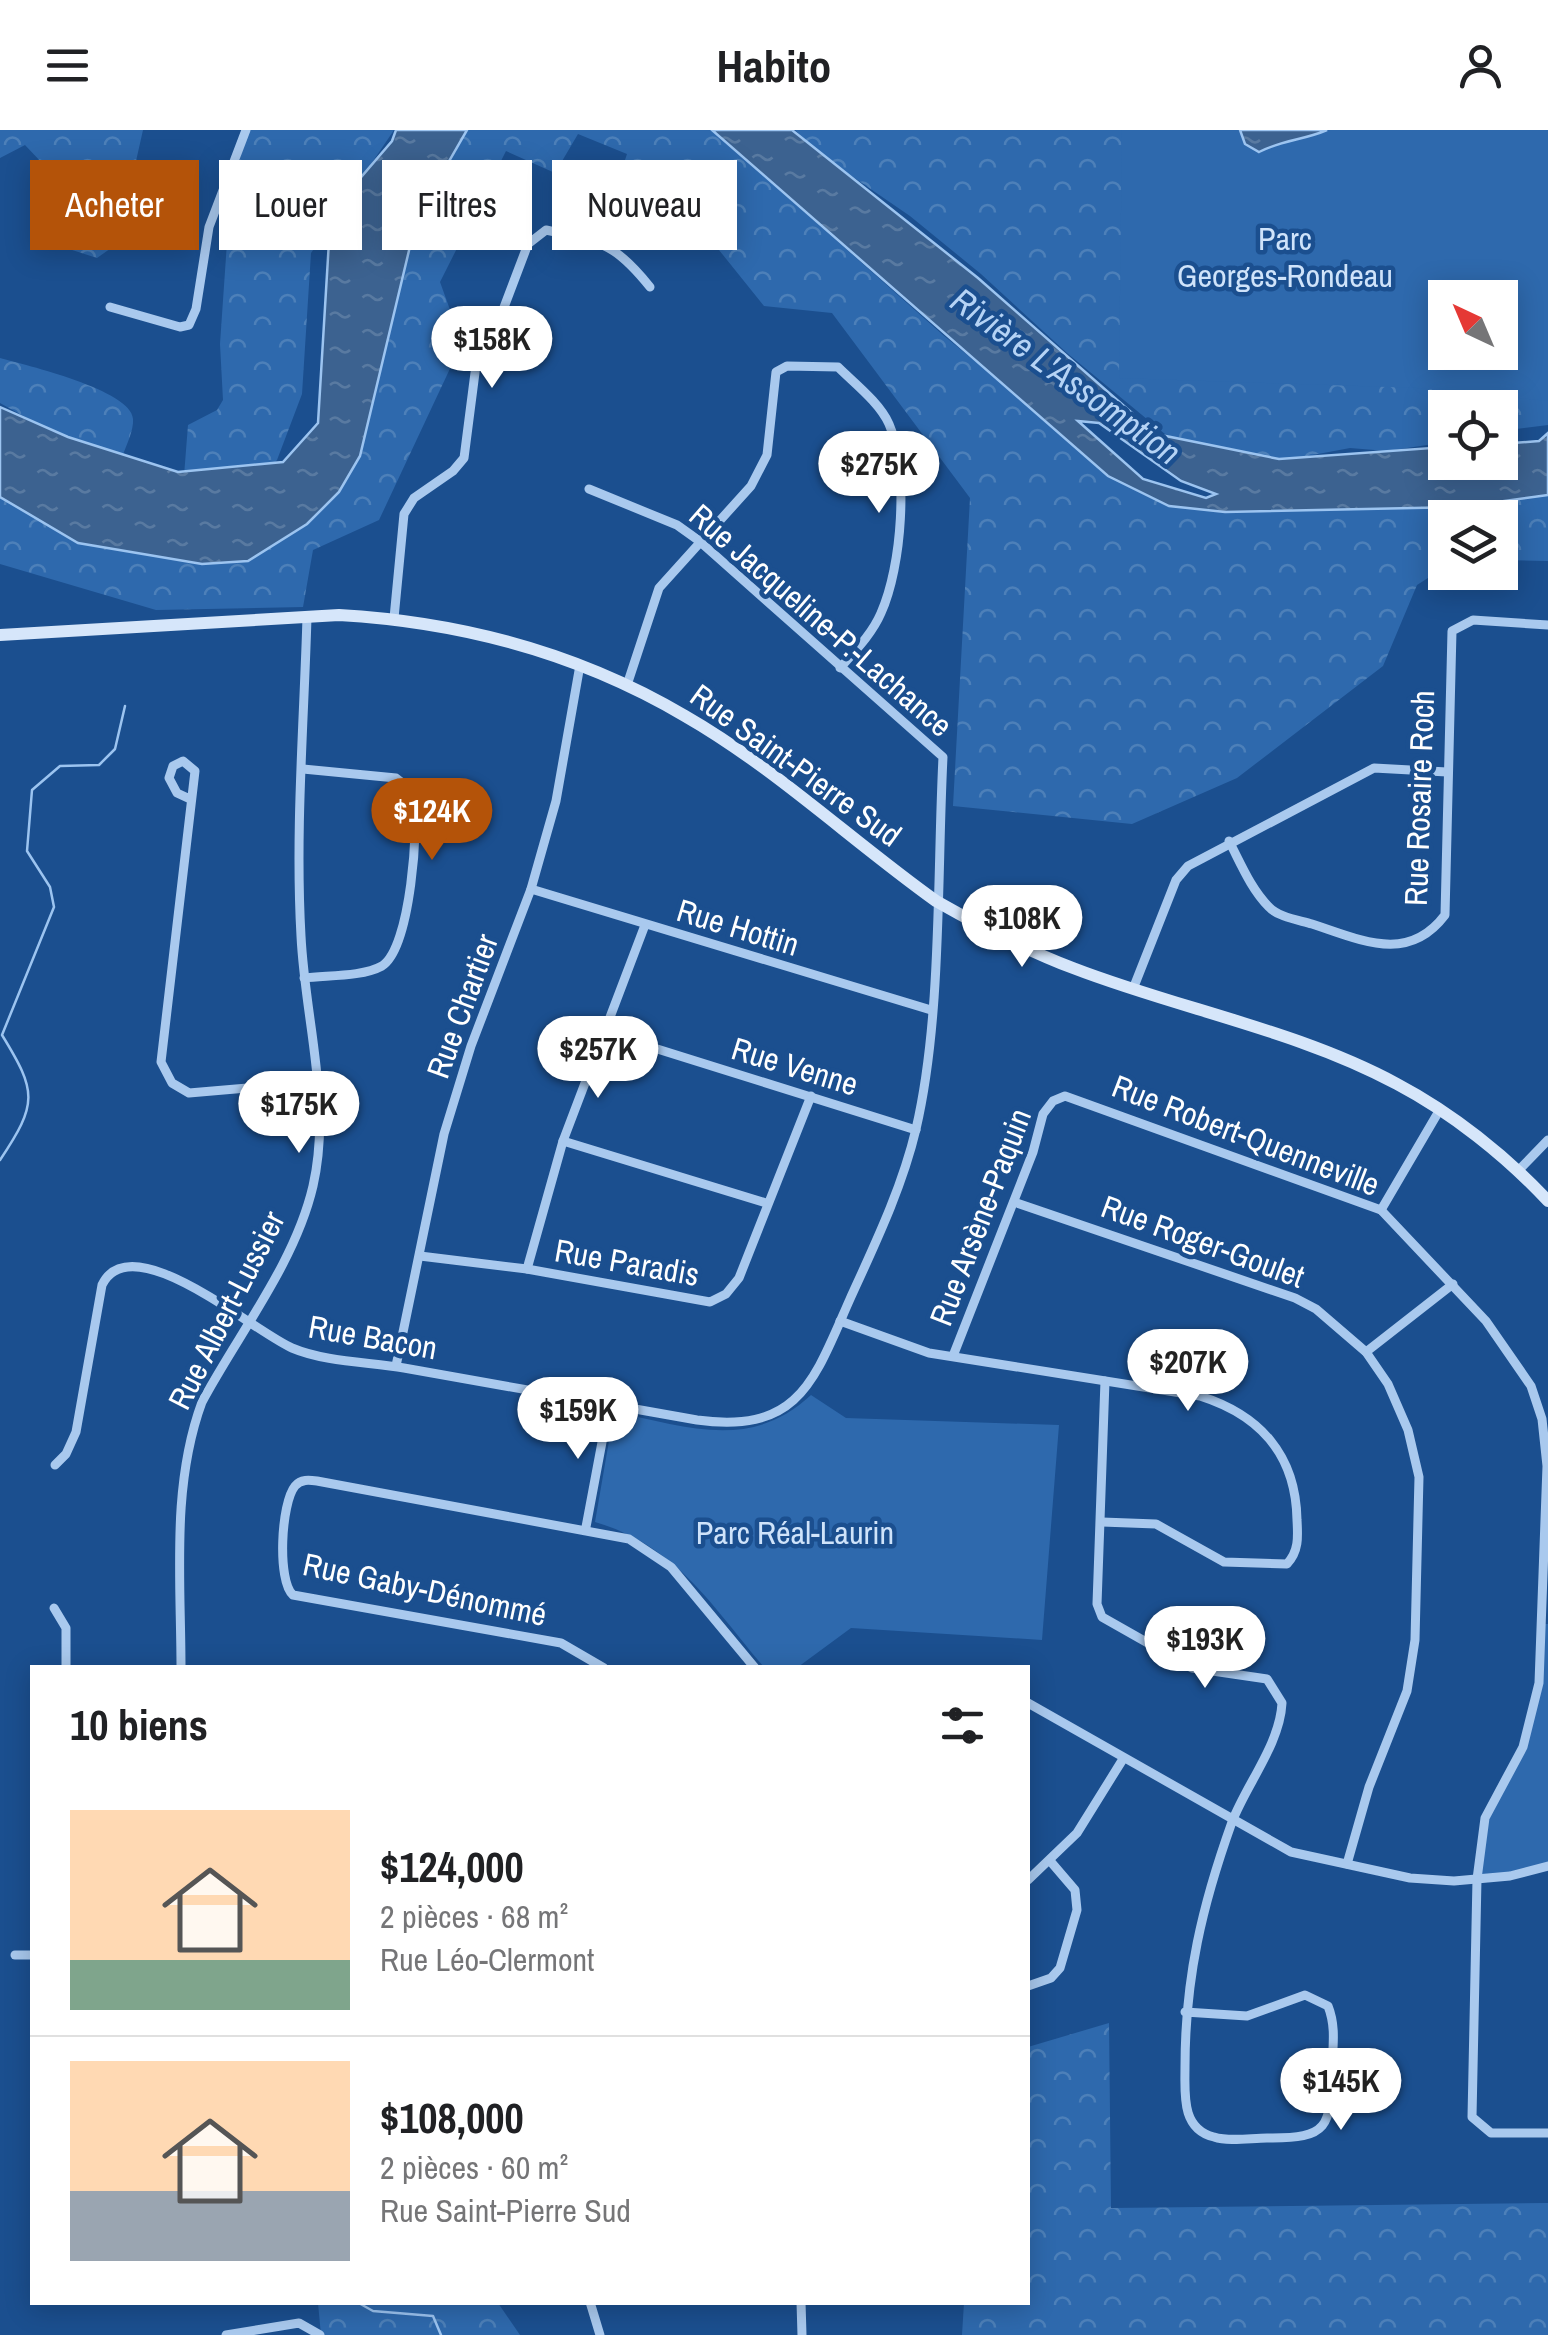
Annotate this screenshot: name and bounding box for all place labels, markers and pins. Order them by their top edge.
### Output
pin: $158K [422,306,562,391]
pin: $275K [809,431,949,516]
pin: $124K [362,778,502,863]
pin: $108K [952,885,1092,970]
pin: $257K [528,1016,668,1101]
pin: $175K [229,1071,369,1156]
pin: $207K [1118,1329,1258,1414]
pin: $159K [508,1377,648,1462]
pin: $193K [1135,1606,1275,1691]
pin: $145K [1271,2048,1411,2133]

